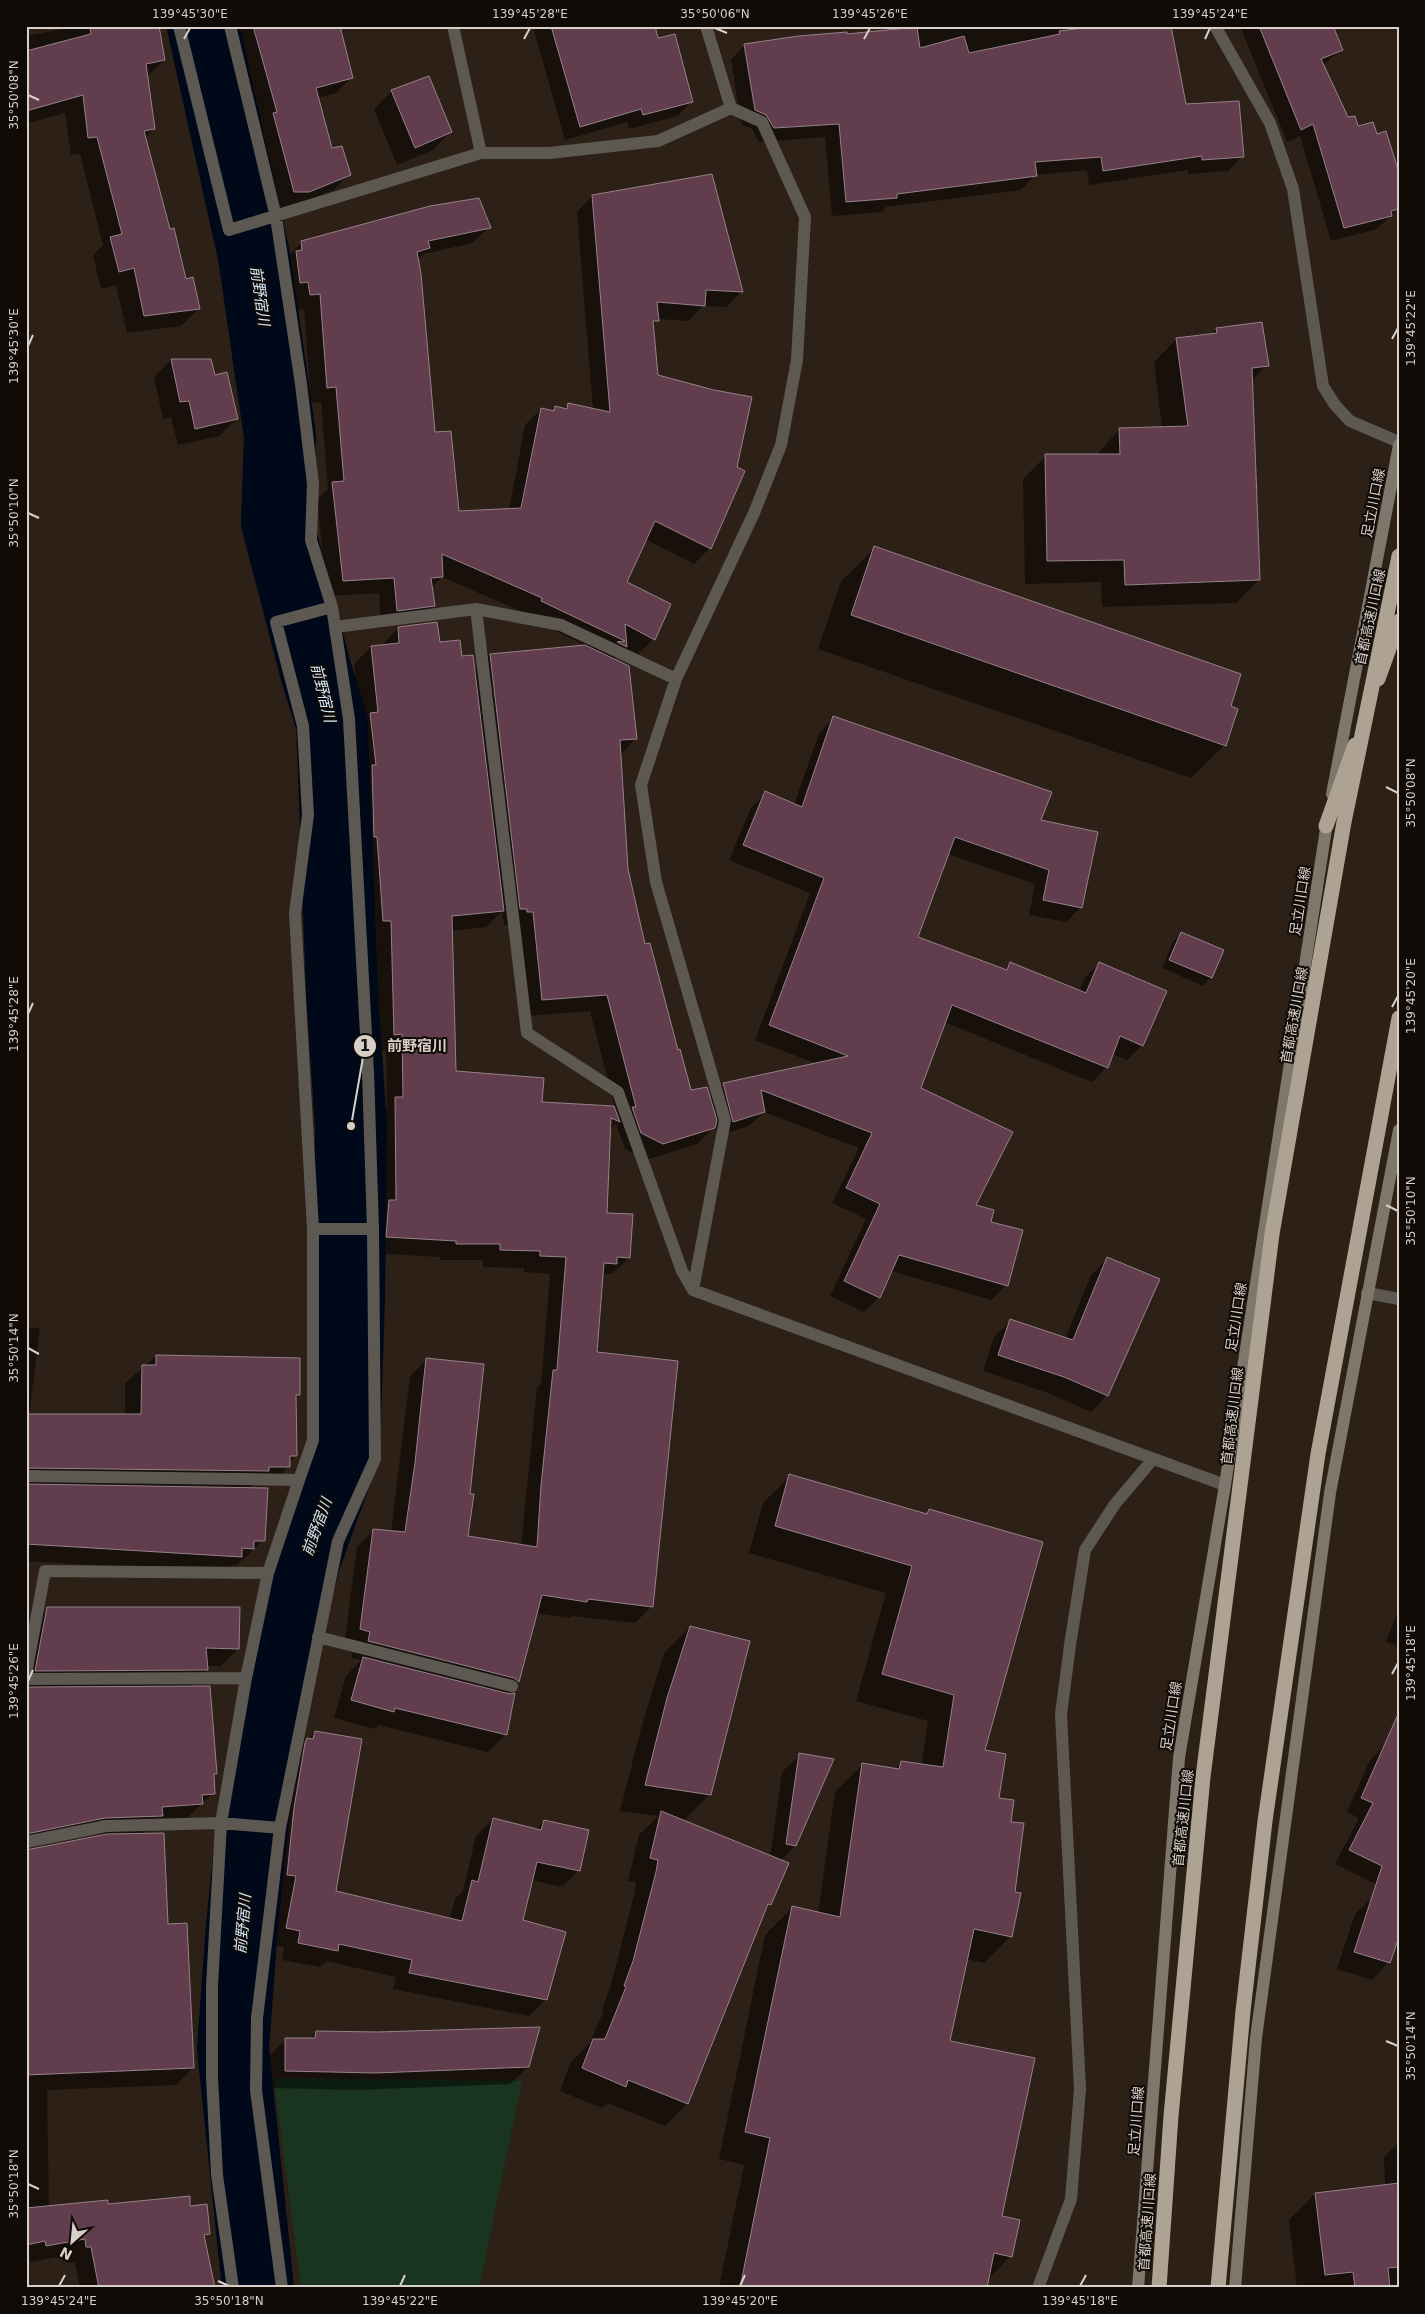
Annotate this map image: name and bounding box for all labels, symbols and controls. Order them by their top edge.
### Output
text: 139°45'30"E [152,7,228,21]
text: 139°45'28"E [492,7,568,21]
text: 35°50'06"N [680,7,750,21]
text: 139°45'26"E [832,7,908,21]
text: 139°45'24"E [1172,7,1248,21]
text: 35°50'08"N [7,60,21,130]
water label: 前野宿川 [247,265,273,329]
text: 139°45'22"E [1404,290,1418,366]
text: 139°45'30"E [7,308,21,384]
street label: 足立川口線 [1358,467,1388,539]
text: 35°50'10"N [7,478,21,548]
street label: 首都高速川口線 [1352,567,1388,667]
water label: 前野宿川 [307,662,339,726]
text: 35°50'08"N [1404,758,1418,828]
street label: 足立川口線 [1287,865,1313,937]
text: 139°45'20"E [1404,958,1418,1034]
street label: 首都高速川口線 [1278,965,1310,1065]
text: 139°45'28"E [7,976,21,1052]
callout: 前野宿川 [352,1031,457,1061]
text: 1 [360,1037,370,1055]
text: 前野宿川 [387,1037,447,1055]
text: 35°50'10"N [1404,1176,1418,1246]
street label: 足立川口線 [1223,1281,1249,1353]
text: 35°50'14"N [7,1313,21,1383]
street label: 首都高速川口線 [1218,1366,1246,1466]
water label: 前野宿川 [298,1494,336,1558]
text: 139°45'18"E [1404,1625,1418,1701]
text: 139°45'26"E [7,1643,21,1719]
street label: 足立川口線 [1158,1680,1184,1752]
street label: 首都高速川口線 [1170,1768,1196,1868]
water label: 前野宿川 [231,1891,255,1955]
text: 35°50'14"N [1404,2011,1418,2081]
street label: 足立川口線 [1126,2086,1146,2156]
text: 35°50'18"N [7,2149,21,2219]
street label: 首都高速川口線 [1136,2173,1158,2271]
north arrow [48,2216,98,2266]
text: N [57,2244,75,2263]
text: 139°45'24"E [21,2294,97,2308]
text: 35°50'18"N [194,2294,264,2308]
text: 139°45'22"E [362,2294,438,2308]
text: 139°45'20"E [702,2294,778,2308]
text: 139°45'18"E [1042,2294,1118,2308]

